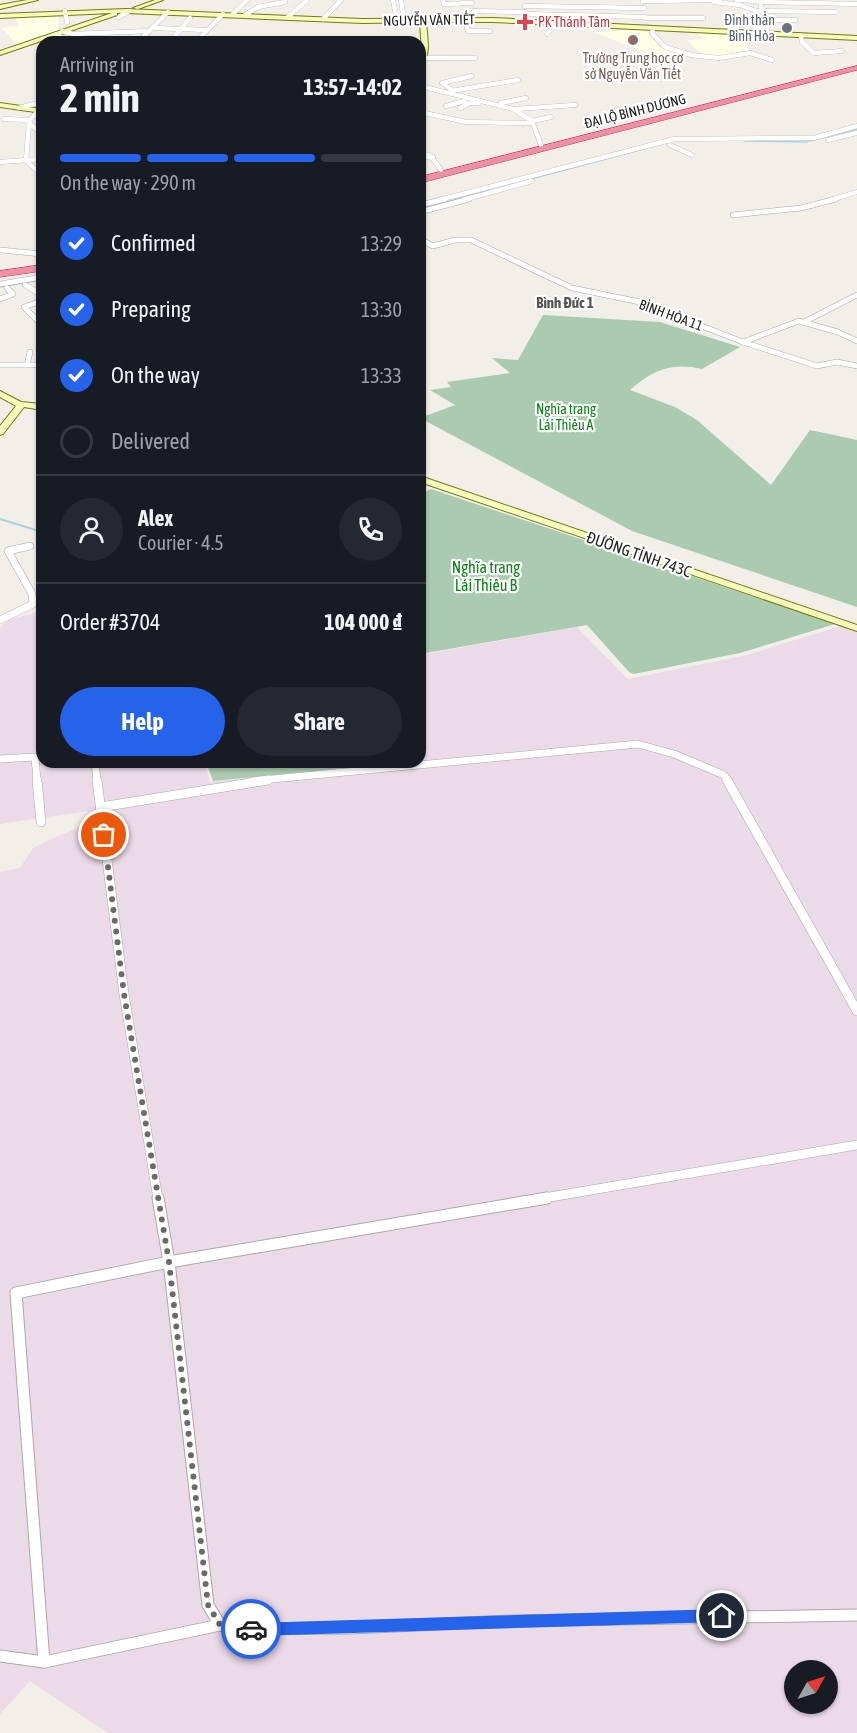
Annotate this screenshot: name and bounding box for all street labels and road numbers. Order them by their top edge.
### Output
street label: NGUYỄN VĂN TIẾT [383,9,475,29]
street label: ĐẠI LỘ BÌNH DƯƠNG [583,91,687,131]
street label: BÌNH HÒA 11 [637,296,705,334]
street label: ĐƯỜNG TỈNH 743C [584,527,694,580]

